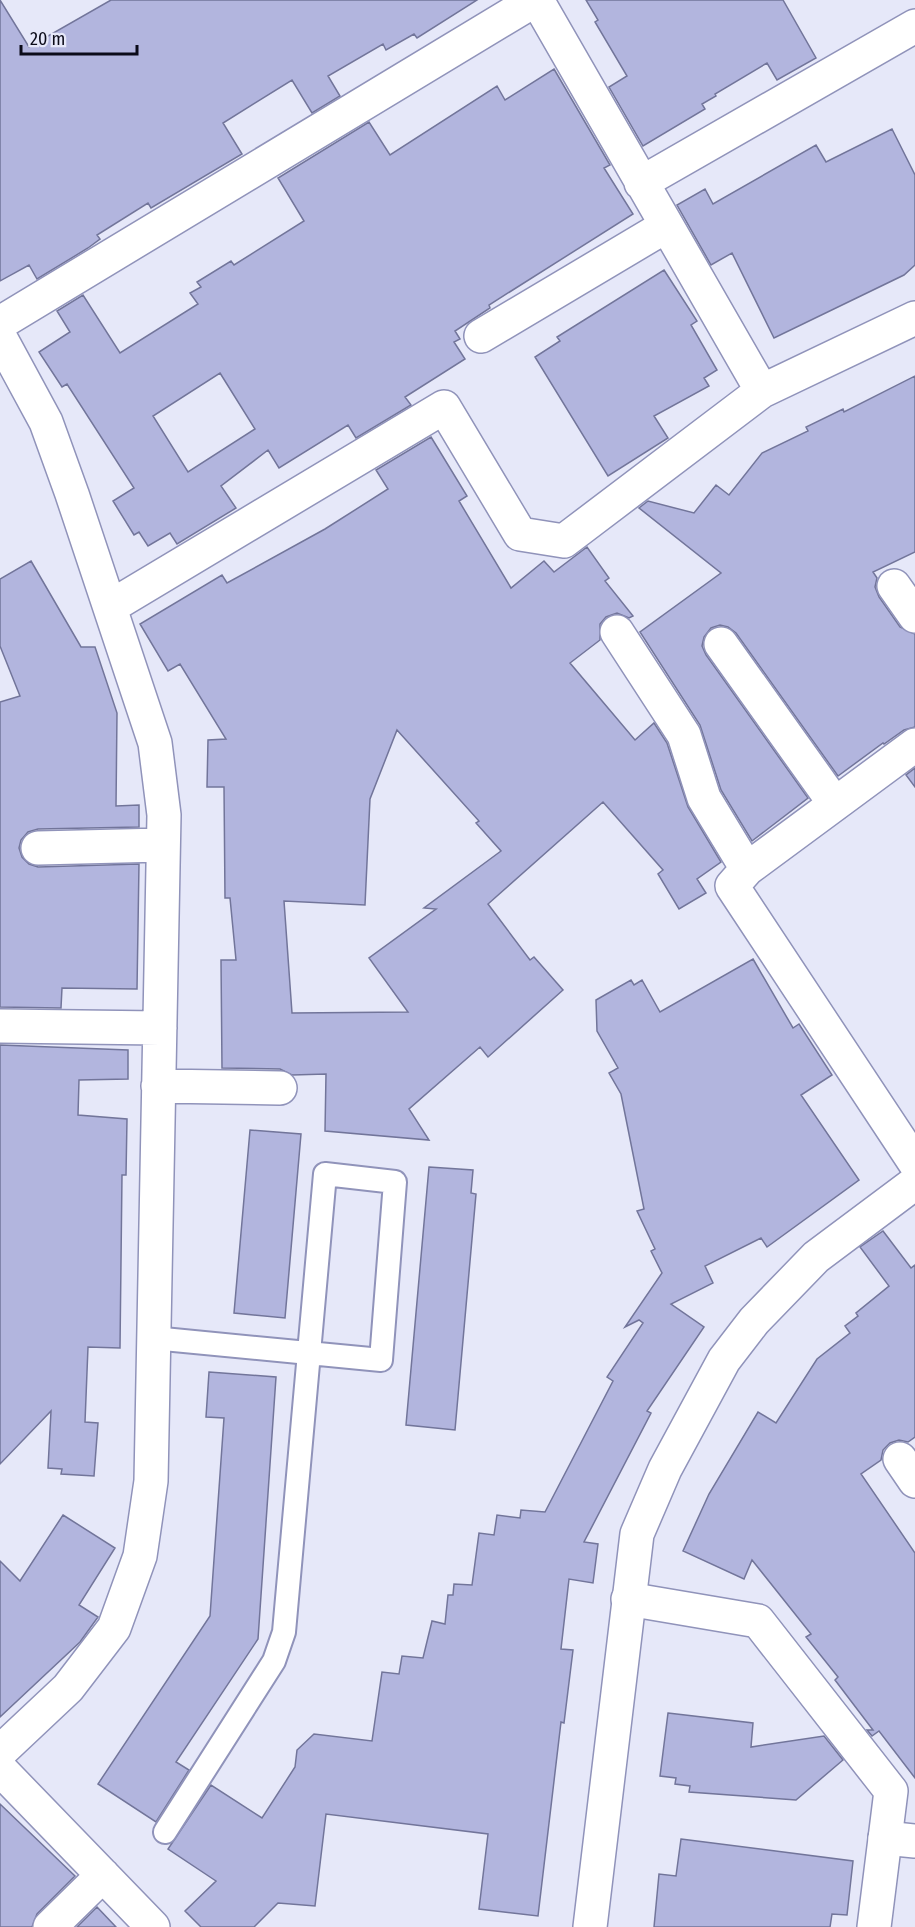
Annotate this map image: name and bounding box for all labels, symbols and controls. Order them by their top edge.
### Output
scale bar [21,18,136,56]
text: 20 m [30,28,65,50]

